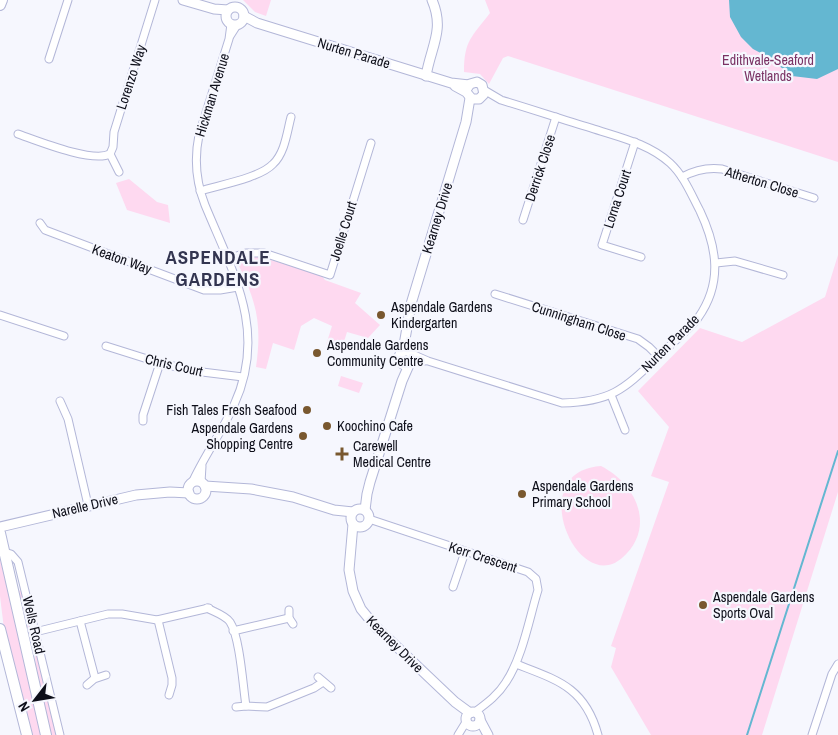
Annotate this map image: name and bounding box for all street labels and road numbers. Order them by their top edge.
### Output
street label: Nurten Parade [316,33,392,73]
street label: Lorenzo Way [112,42,150,112]
street label: Hickman Avenue [191,51,233,139]
street label: Derrick Close [521,132,559,204]
street label: Atherton Close [722,162,801,202]
street label: Lorna Court [599,167,635,231]
street label: Kearney Drive [418,180,456,256]
street label: Joelle Court [325,199,361,263]
street label: Keaton Way [90,240,155,278]
street label: Cunningham Close [529,297,629,345]
street label: Nurten Parade [637,310,703,376]
street label: Chris Court [143,350,205,380]
street label: Narelle Drive [50,490,120,522]
street label: Kerr Crescent [447,537,519,577]
street label: Wells Road [19,594,49,656]
street label: Kearney Drive [363,612,427,676]

